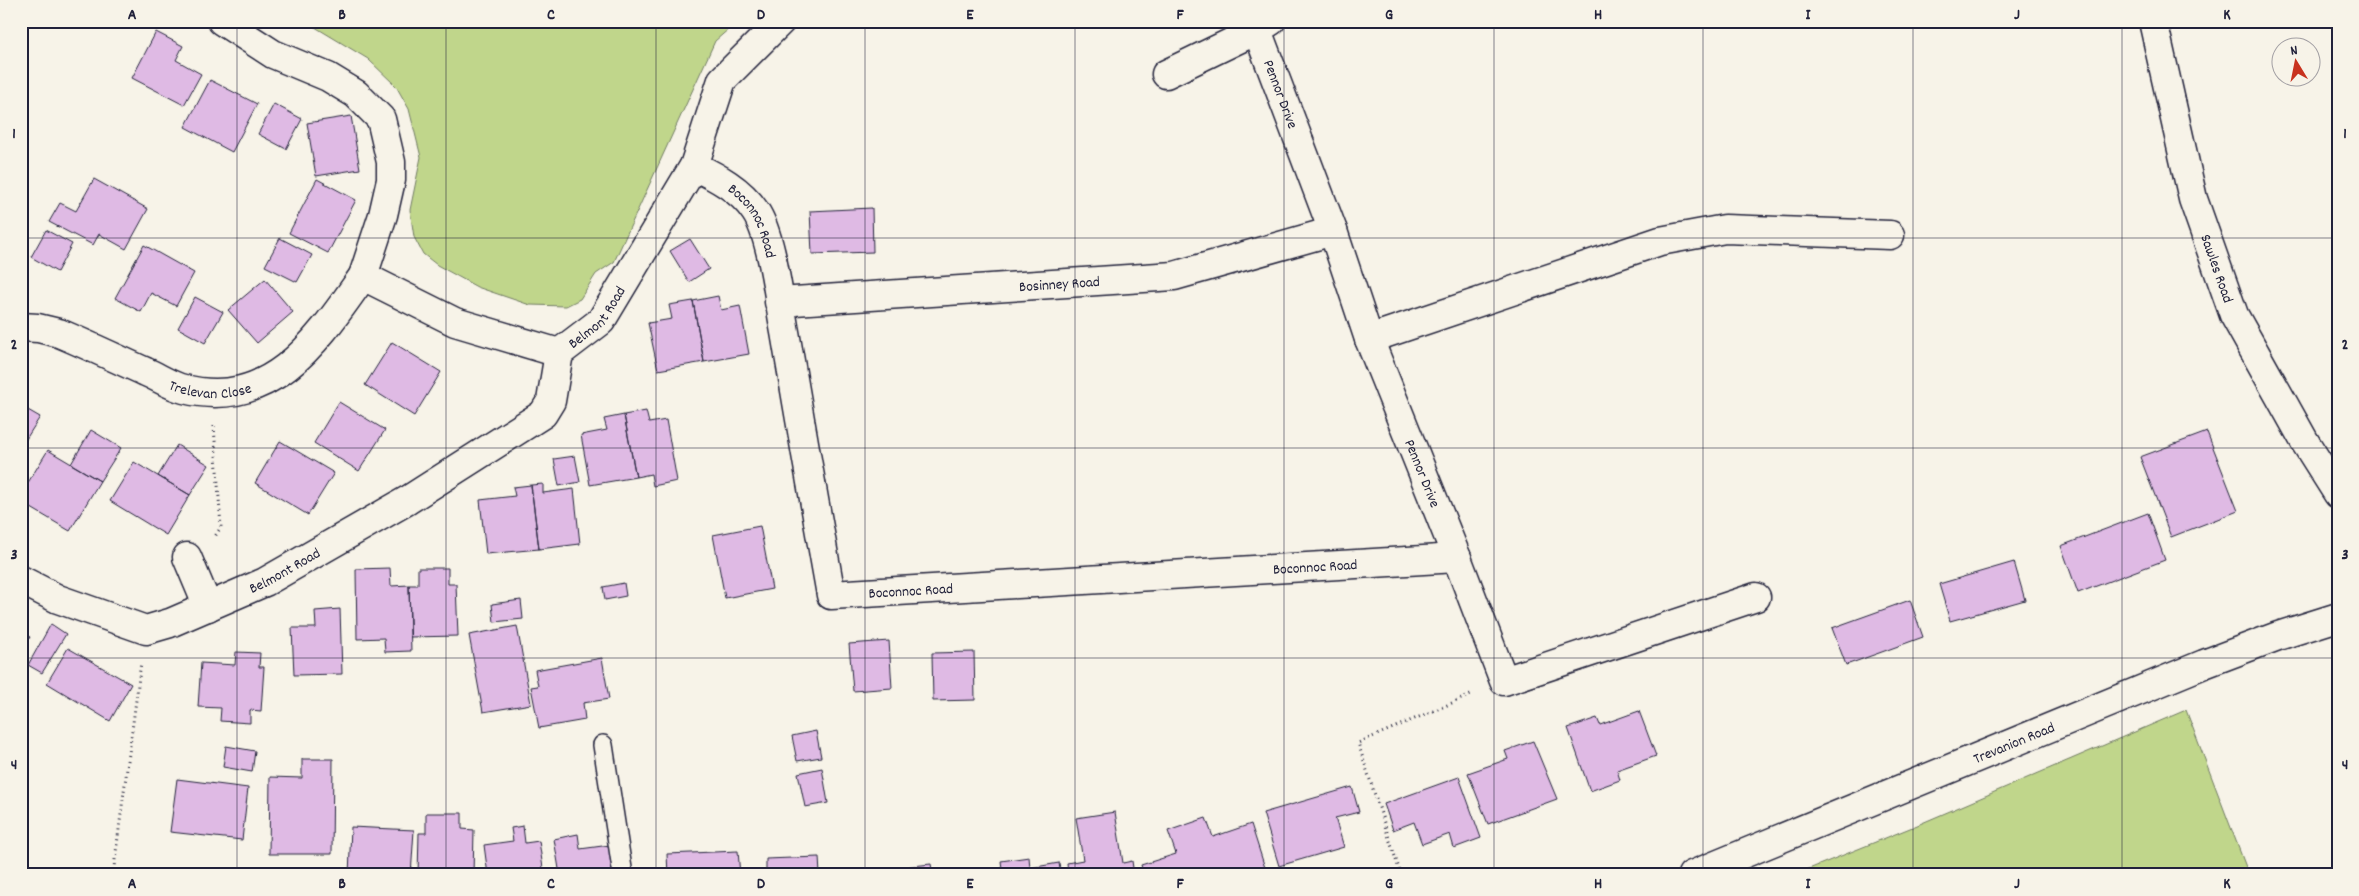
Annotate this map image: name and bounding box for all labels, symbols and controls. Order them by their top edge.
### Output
text: A [128,4,137,27]
text: B [338,4,346,27]
text: C [547,4,555,27]
text: D [757,4,766,27]
text: E [966,4,974,27]
text: F [1176,4,1184,27]
text: G [1385,4,1393,27]
text: H [1594,4,1602,27]
text: I [1806,4,1812,27]
text: J [2014,4,2020,27]
text: K [2223,4,2231,27]
north arrow [2272,38,2322,88]
text: N [2289,41,2299,62]
street label: Pennor Drive [1256,57,1302,133]
text: 1 [12,123,16,146]
text: 1 [2343,123,2347,146]
street label: Boconnoc Road [722,179,780,260]
street label: Sawles Road [2193,232,2238,306]
street label: Bosinney Road [1018,272,1101,299]
street label: Belmont Road [564,283,632,355]
text: 2 [11,334,18,357]
text: 2 [2342,334,2349,357]
street label: Trelevan Close [165,376,255,406]
street label: Pennor Drive [1397,436,1445,512]
street label: Belmont Road [246,543,325,600]
text: 3 [10,544,18,567]
text: 3 [2341,544,2349,567]
street label: Boconnoc Road [1272,555,1358,582]
street label: Boconnoc Road [868,579,954,606]
street label: Trevanion Road [1970,718,2059,771]
text: 4 [11,754,17,777]
text: 4 [2342,754,2348,777]
text: A [128,873,137,896]
text: B [338,873,346,896]
text: C [547,873,555,896]
text: D [757,873,766,896]
text: E [966,873,974,896]
text: F [1176,873,1184,896]
text: G [1385,873,1393,896]
text: H [1594,873,1602,896]
text: I [1806,873,1812,896]
text: J [2014,873,2020,896]
text: K [2223,873,2231,896]

